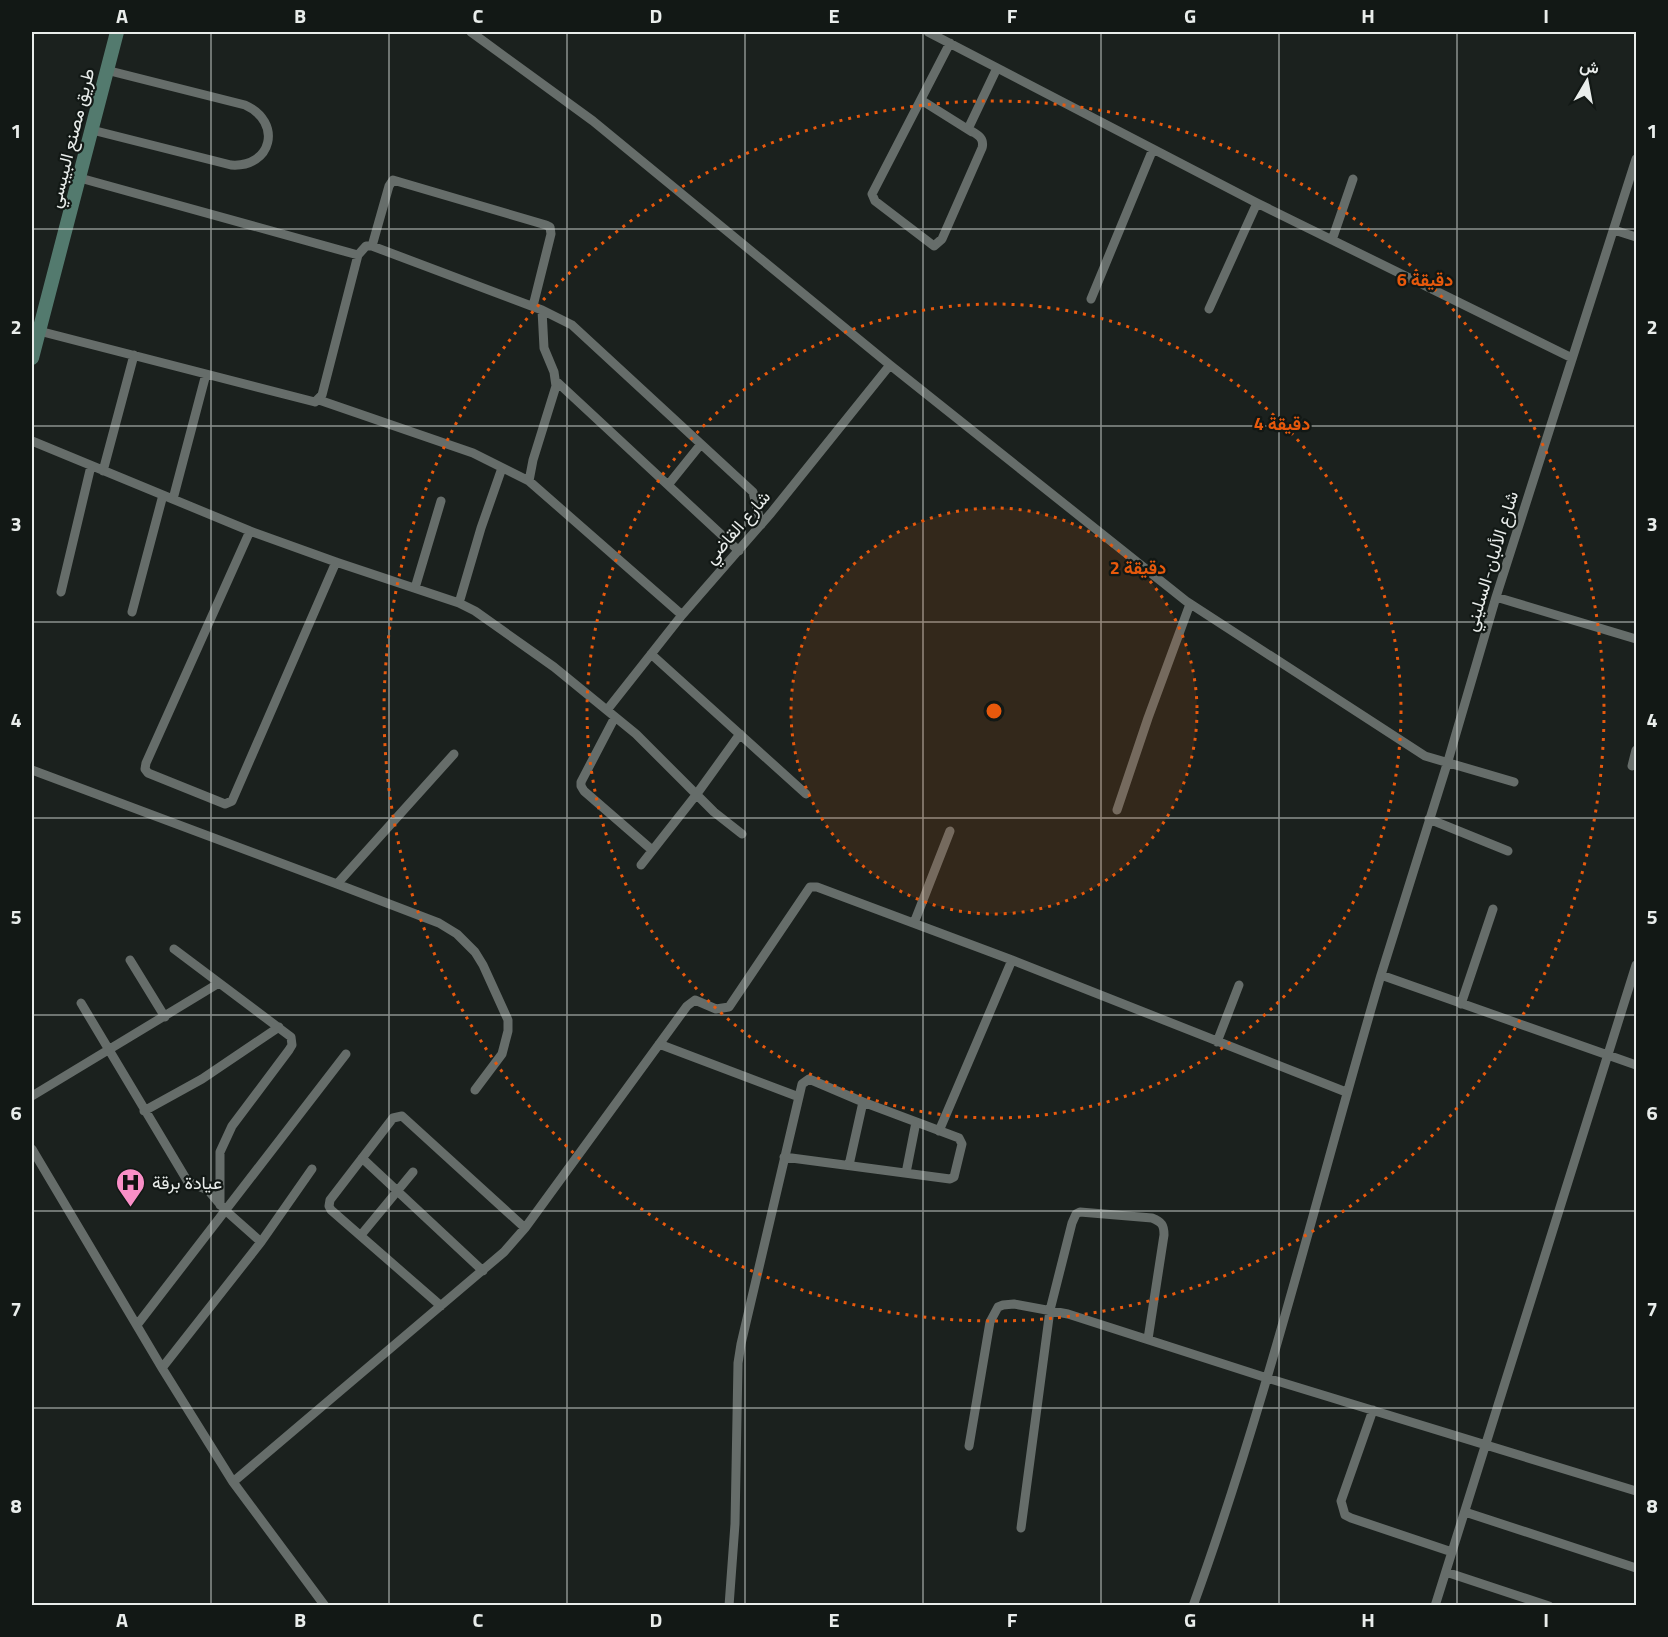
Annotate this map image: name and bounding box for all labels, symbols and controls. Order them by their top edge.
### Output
text: A [116,0,128,31]
text: B [294,0,306,31]
text: C [473,0,484,31]
text: D [650,0,662,31]
text: E [828,0,840,31]
text: F [1007,0,1018,31]
text: G [1184,0,1196,31]
text: H [1361,0,1375,31]
text: I [1543,0,1549,31]
north arrow [1557,51,1617,111]
text: ش [1578,53,1601,80]
street label: طريق مصنع البيبسي [41,65,103,211]
text: 1 [10,115,22,146]
text: 1 [1646,115,1658,146]
text: 6 دقيقة [1397,266,1453,293]
text: 2 [10,311,22,342]
text: 2 [1646,311,1658,342]
text: 4 دقيقة [1254,410,1310,437]
street label: شارع القاضي [697,484,778,571]
street label: شارع الألبان-السليني [1457,488,1527,635]
text: 3 [10,508,22,539]
text: 3 [1646,508,1658,539]
text: 2 دقيقة [1110,554,1166,581]
centre of rings [984,701,1004,721]
text: 4 [10,704,22,735]
text: 4 [1646,704,1658,735]
text: 5 [10,901,22,932]
text: 5 [1646,901,1658,932]
text: 6 [10,1097,22,1128]
text: 6 [1646,1097,1658,1128]
hospital icon: عيادة برقة [115,1166,147,1208]
place label: عيادة برقة [152,1169,222,1196]
text: 7 [10,1293,22,1324]
text: 7 [1646,1293,1658,1324]
text: 8 [10,1490,22,1521]
text: 8 [1646,1490,1658,1521]
text: A [116,1604,128,1635]
text: B [294,1604,306,1635]
text: C [473,1604,484,1635]
text: D [650,1604,662,1635]
text: E [828,1604,840,1635]
text: F [1007,1604,1018,1635]
text: G [1184,1604,1196,1635]
text: H [1361,1604,1375,1635]
text: I [1543,1604,1549,1635]

